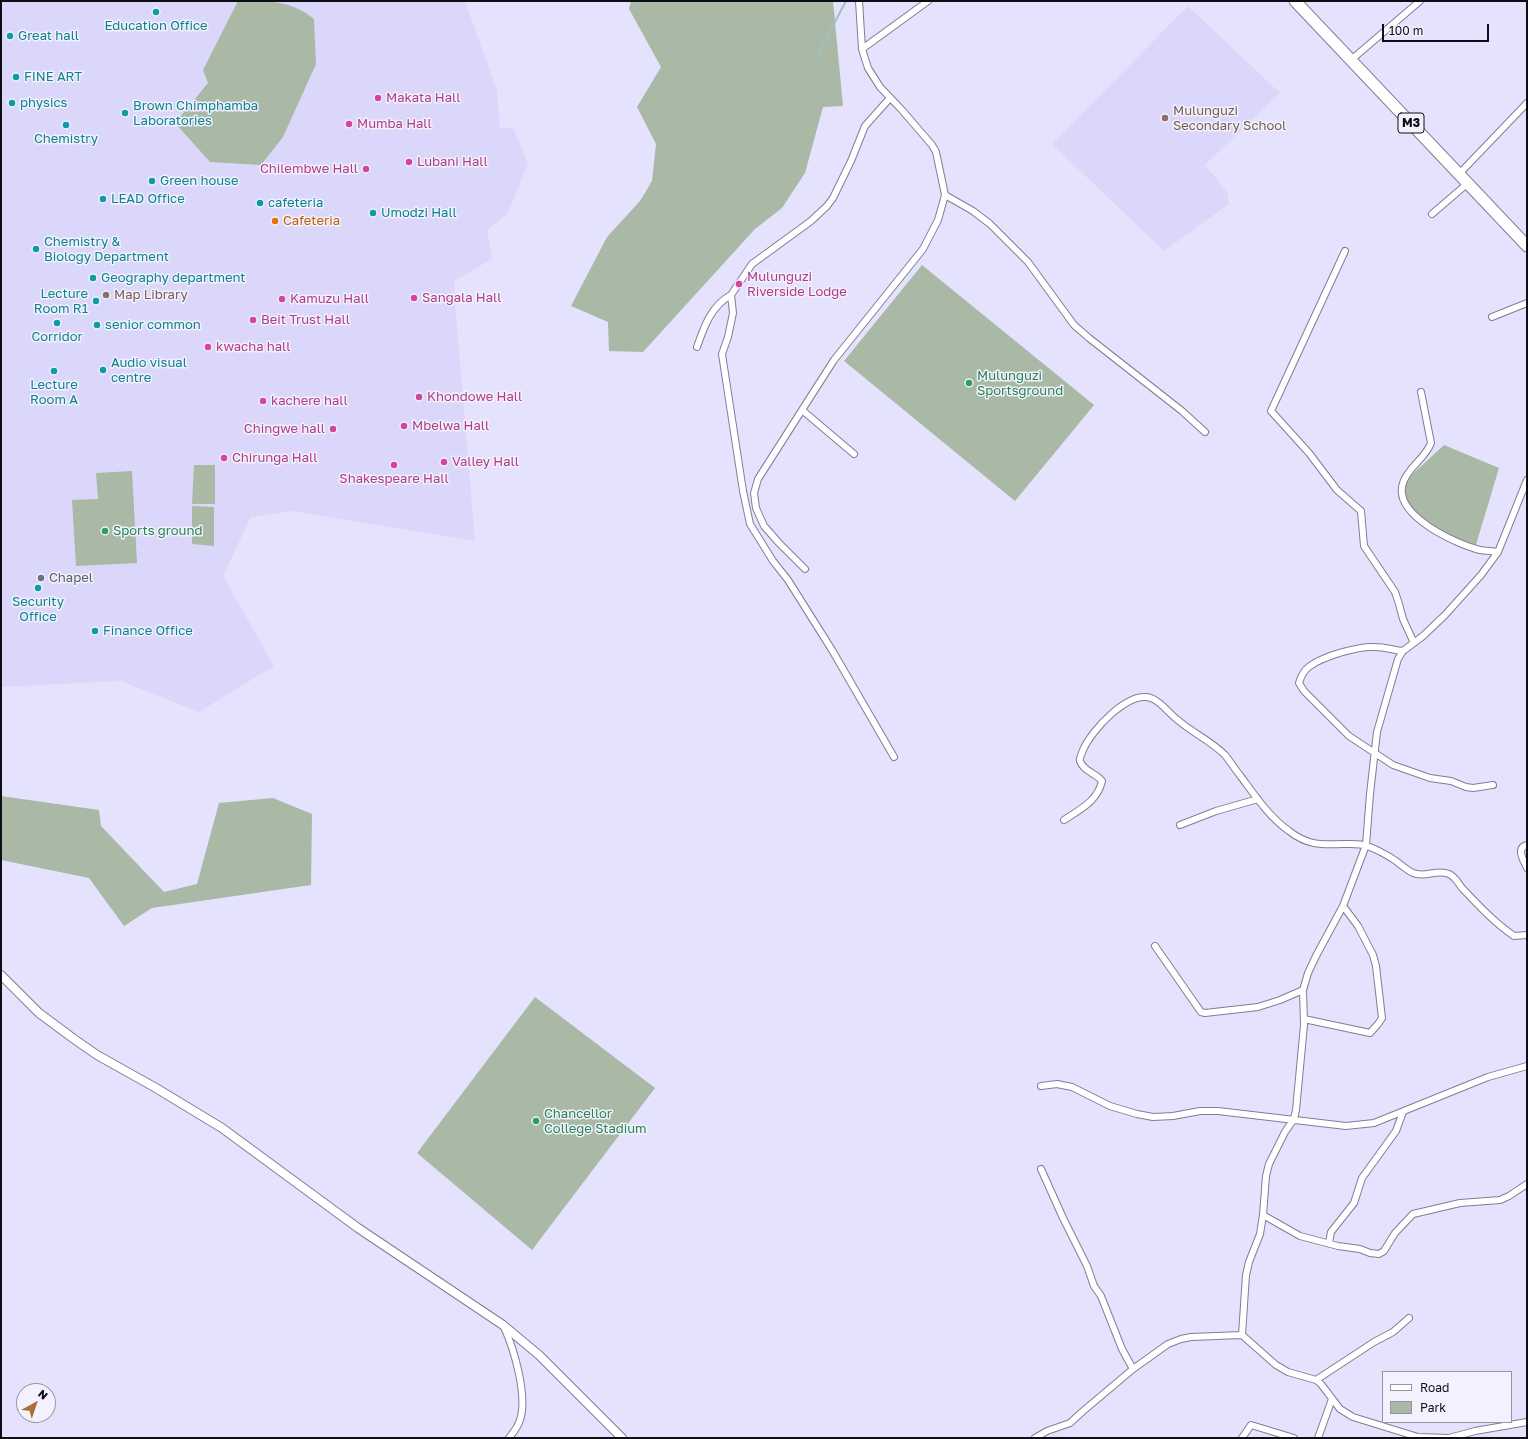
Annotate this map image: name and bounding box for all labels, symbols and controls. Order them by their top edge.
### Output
marker: Education Office [151,7,161,17]
scale bar [1384,16,1491,42]
place label: Education Office [104,18,208,34]
text: 100 m [1389,23,1423,38]
place label: Great hall [18,28,79,44]
marker: Great hall [5,31,15,41]
place label: FINE ART [24,69,82,85]
marker: FINE ART [11,72,21,82]
place label: Makata Hall [386,90,460,106]
marker: Makata Hall [373,93,383,103]
place label: physics [20,95,67,111]
marker: physics [7,98,17,108]
place label: Brown Chimphamba Laboratories [133,98,258,129]
place label: Mulunguzi Secondary School [1173,103,1286,134]
marker: Brown Chimphamba Laboratories [120,108,130,118]
marker: Mulunguzi Secondary School [1160,113,1170,123]
road number: M3 [1398,113,1424,133]
place label: Mumba Hall [357,116,432,132]
marker: Mumba Hall [344,119,354,129]
marker: Chemistry [61,120,71,130]
place label: Chemistry [34,131,98,147]
place label: Lubani Hall [417,154,488,170]
marker: Lubani Hall [404,157,414,167]
place label: Chilembwe Hall [260,161,358,177]
marker: Chilembwe Hall [361,164,371,174]
place label: Green house [160,173,239,189]
marker: Green house [147,176,157,186]
place label: LEAD Office [111,191,185,207]
marker: LEAD Office [98,194,108,204]
place label: cafeteria [268,195,323,211]
marker: cafeteria [255,198,265,208]
place label: Umodzi Hall [381,205,457,221]
marker: Umodzi Hall [368,208,378,218]
place label: Cafeteria [283,213,340,229]
marker: Cafeteria [270,216,280,226]
place label: Chemistry & Biology Department [44,234,169,265]
marker: Chemistry & Biology Department [31,244,41,254]
place label: Mulunguzi Riverside Lodge [747,269,847,300]
place label: Geography department [101,270,246,286]
marker: Geography department [88,273,98,283]
marker: Mulunguzi Riverside Lodge [734,279,744,289]
place label: Lecture Room R1 [34,286,88,317]
place label: Map Library [114,287,188,303]
marker: Map Library [101,290,111,300]
place label: Sangala Hall [422,290,501,306]
place label: Kamuzu Hall [290,291,369,307]
marker: Sangala Hall [409,293,419,303]
marker: Kamuzu Hall [277,294,287,304]
marker: Lecture Room R1 [91,296,101,306]
place label: Beit Trust Hall [261,312,350,328]
marker: Beit Trust Hall [248,315,258,325]
place label: senior common [105,317,201,333]
marker: Corridor [52,318,62,328]
marker: senior common [92,320,102,330]
place label: Corridor [31,329,83,345]
place label: kwacha hall [216,339,290,355]
marker: kwacha hall [203,342,213,352]
place label: Audio visual centre [111,355,187,386]
marker: Audio visual centre [98,365,108,375]
marker: Lecture Room A [49,366,59,376]
place label: Mulunguzi Sportsground [977,368,1063,399]
place label: Lecture Room A [30,377,78,408]
marker: Mulunguzi Sportsground [964,378,974,388]
place label: Khondowe Hall [427,389,522,405]
marker: Khondowe Hall [414,392,424,402]
place label: kachere hall [271,393,348,409]
marker: kachere hall [258,396,268,406]
place label: Mbelwa Hall [412,418,489,434]
place label: Chingwe hall [244,421,325,437]
marker: Mbelwa Hall [399,421,409,431]
marker: Chingwe hall [328,424,338,434]
place label: Chirunga Hall [232,450,317,466]
marker: Chirunga Hall [219,453,229,463]
place label: Valley Hall [452,454,519,470]
marker: Valley Hall [439,457,449,467]
marker: Shakespeare Hall [389,460,399,470]
place label: Shakespeare Hall [339,471,449,487]
place label: Sports ground [113,523,202,539]
marker: Sports ground [100,526,110,536]
place label: Chapel [49,570,93,586]
marker: Chapel [36,573,46,583]
marker: Security Office [33,583,43,593]
place label: Security Office [12,594,64,625]
place label: Finance Office [103,623,193,639]
marker: Finance Office [90,626,100,636]
place label: Chancellor College Stadium [544,1106,647,1137]
marker: Chancellor College Stadium [531,1116,541,1126]
legend [1382,1371,1512,1423]
text: Road [1420,1380,1449,1395]
north arrow [16,1383,56,1423]
text: N [36,1387,51,1402]
text: Park [1420,1400,1446,1415]

